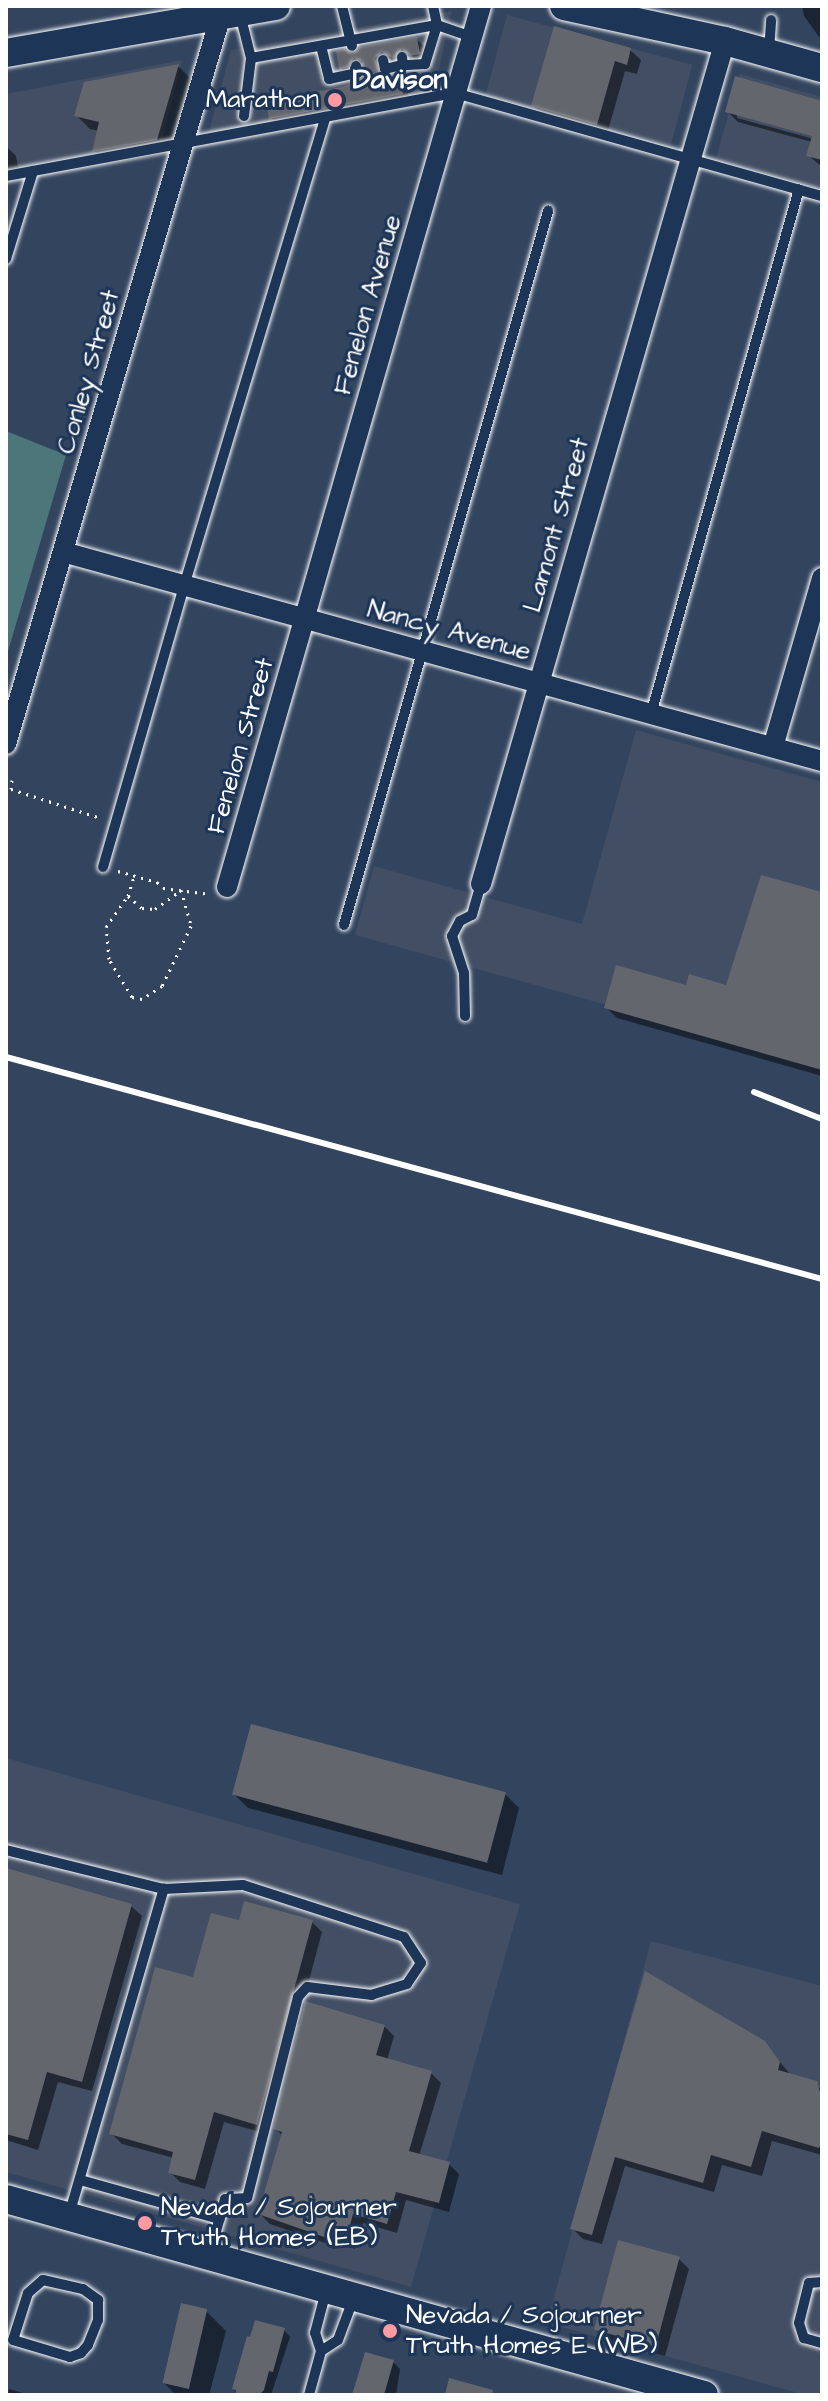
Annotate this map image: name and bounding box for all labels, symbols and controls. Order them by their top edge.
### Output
district label: Davison [353,63,447,97]
place label: Marathon [206,84,319,116]
marker: Marathon [326,91,344,109]
street label: Fenelon Avenue [327,211,409,399]
street label: Conley Street [51,286,127,458]
street label: Lamont Street [517,434,597,616]
street label: Nancy Avenue [364,594,534,668]
street label: Fenelon Street [201,654,281,838]
place label: Nevada / Sojourner Truth Homes (EB) [161,2192,397,2254]
marker: Nevada / Sojourner Truth Homes (EB) [136,2214,154,2232]
place label: Nevada / Sojourner Truth Homes E (WB) [406,2300,657,2362]
marker: Nevada / Sojourner Truth Homes E (WB) [381,2322,399,2340]

